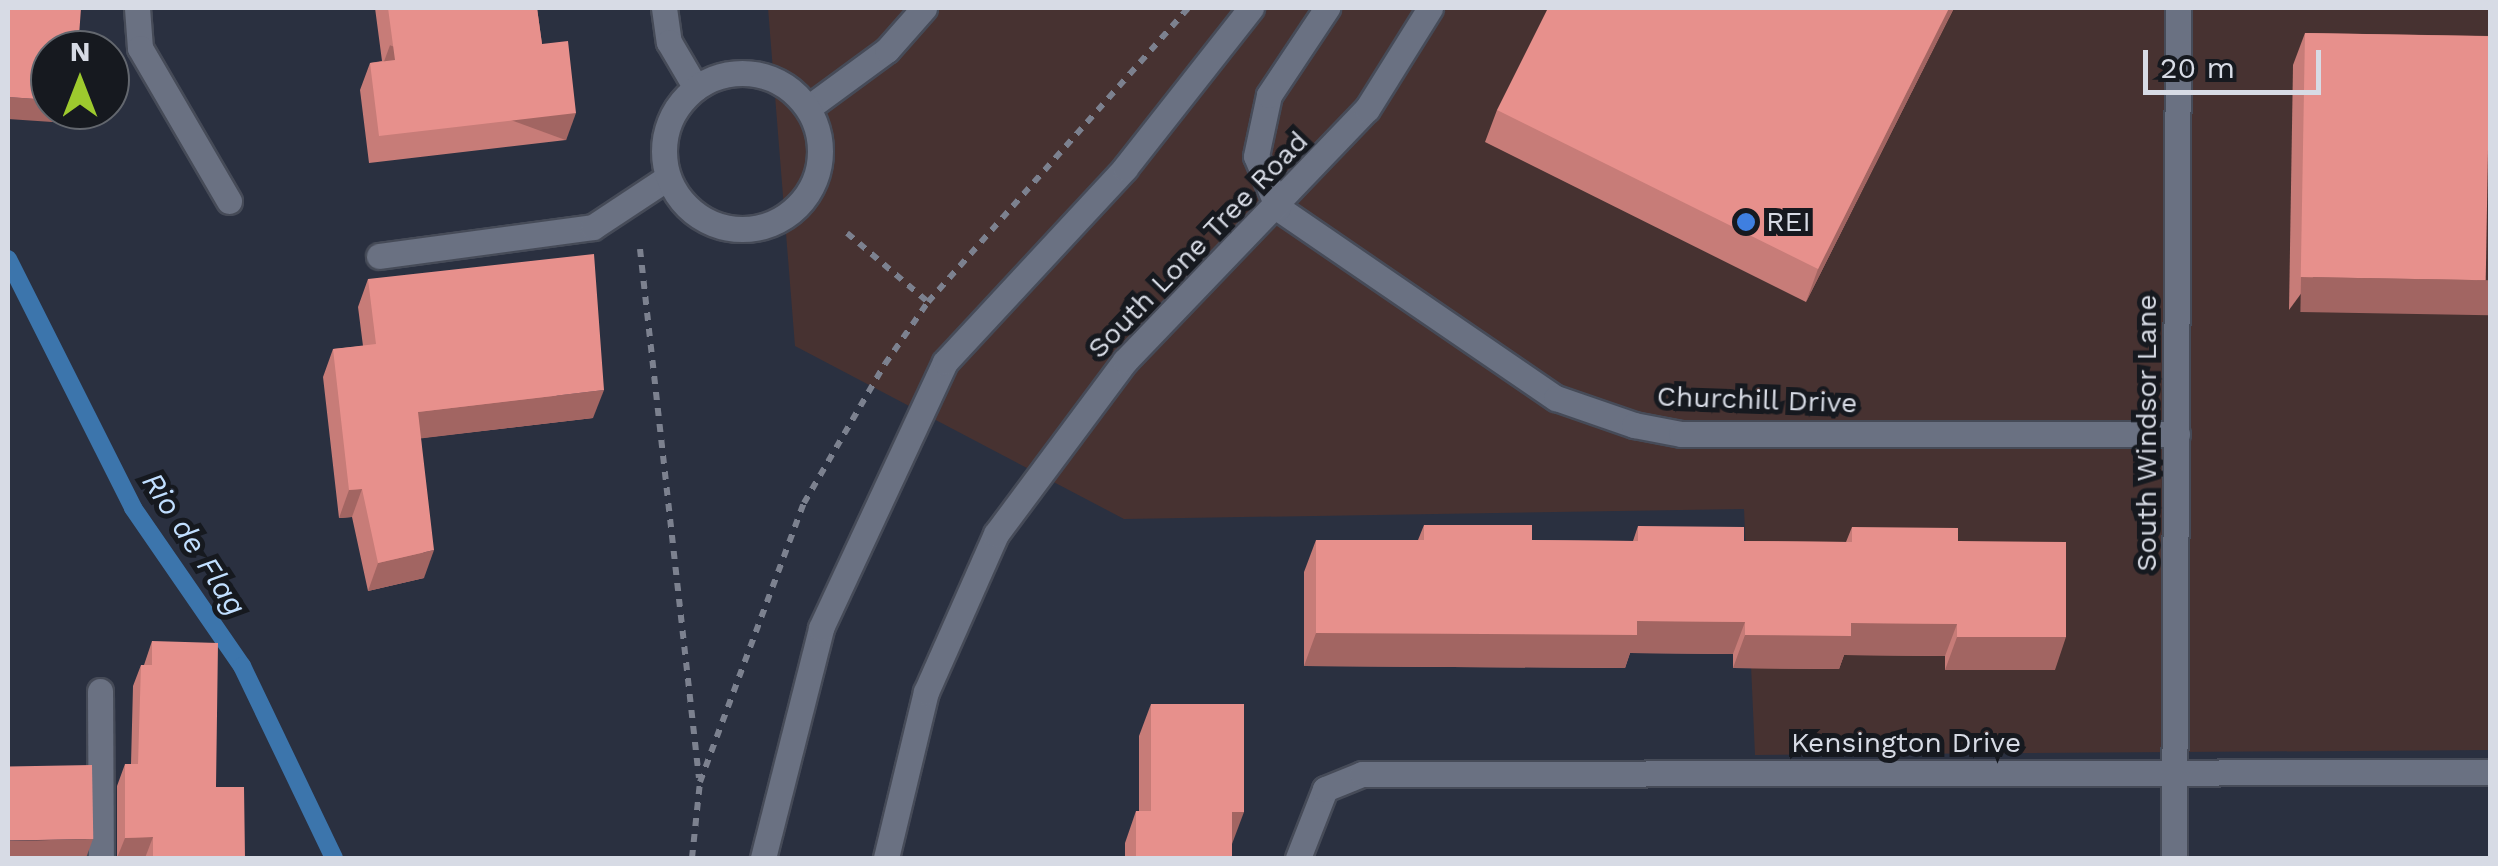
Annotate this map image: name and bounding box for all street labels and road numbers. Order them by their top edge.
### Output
street label: South Lone Tree Road [1081,124,1315,366]
street label: South Windsor Lane [2130,294,2164,572]
street label: Churchill Drive [1656,380,1858,420]
street label: Kensington Drive [1791,726,2021,760]

